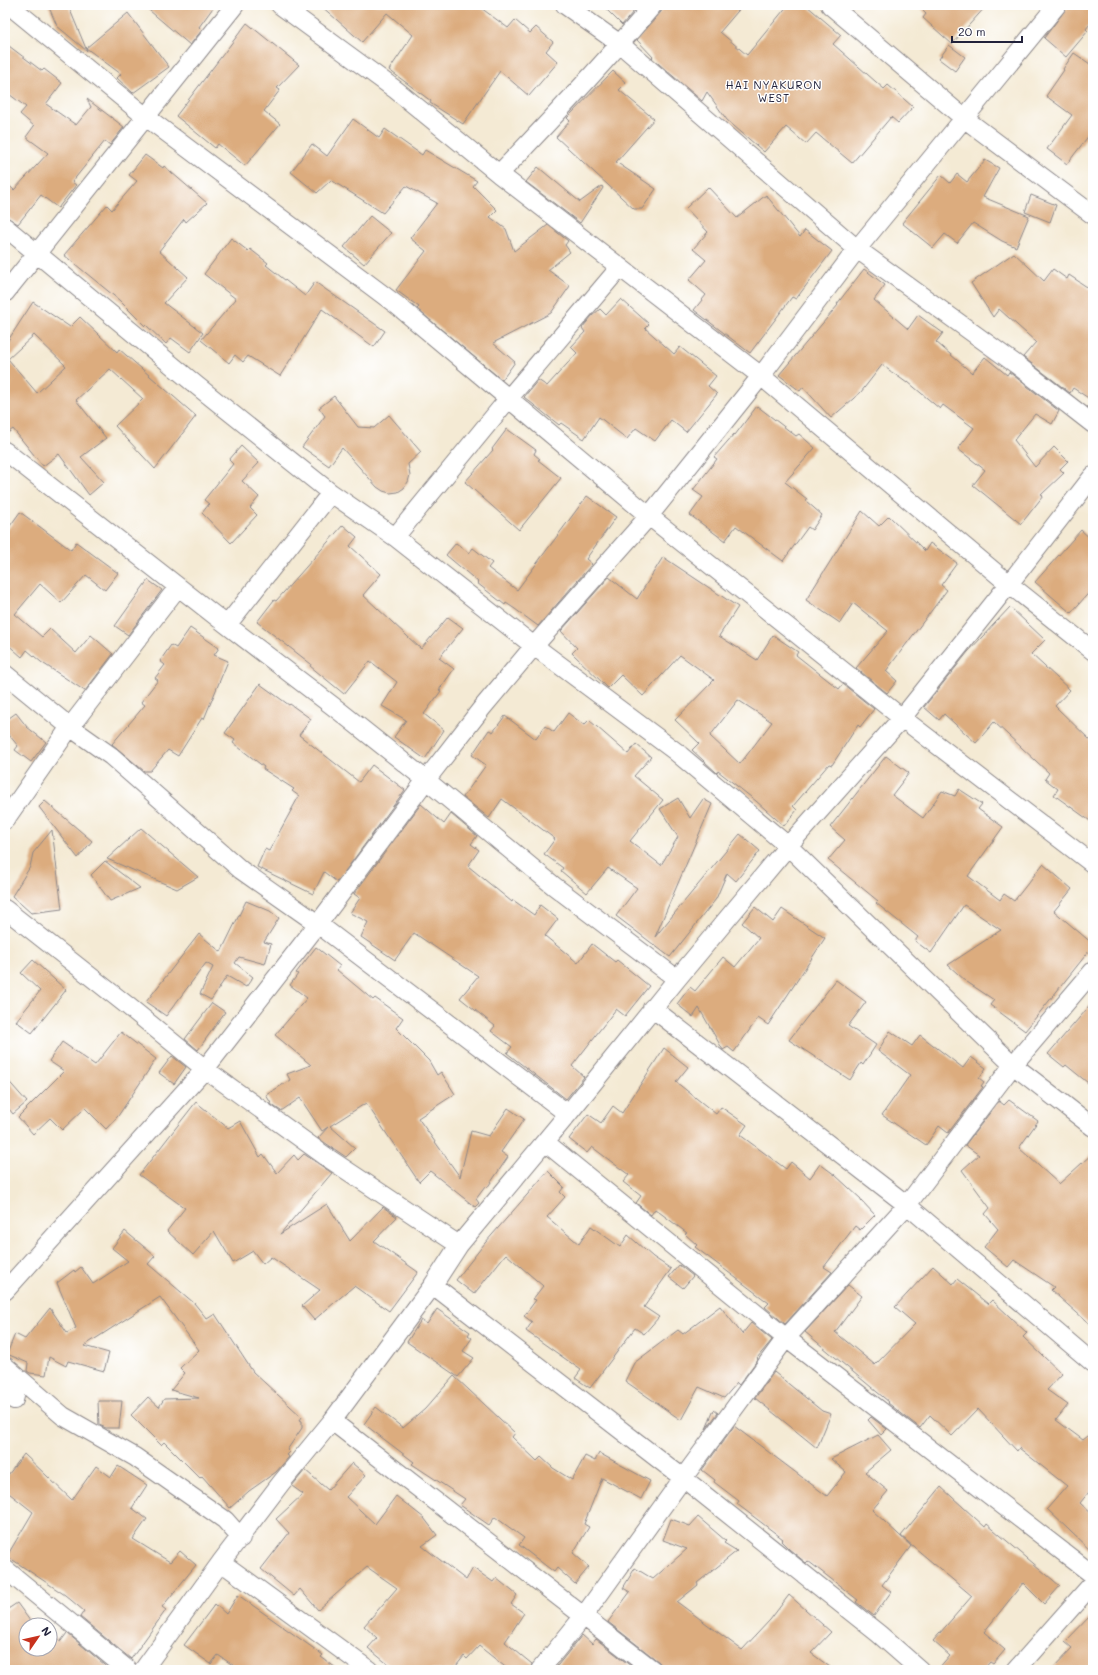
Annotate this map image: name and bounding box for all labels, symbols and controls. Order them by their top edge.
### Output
scale bar [952,18,1022,44]
text: 20 m [958,23,986,39]
district label: HAI NYAKURON WEST [726,77,822,105]
north arrow [18,1617,58,1657]
text: N [38,1623,55,1639]

